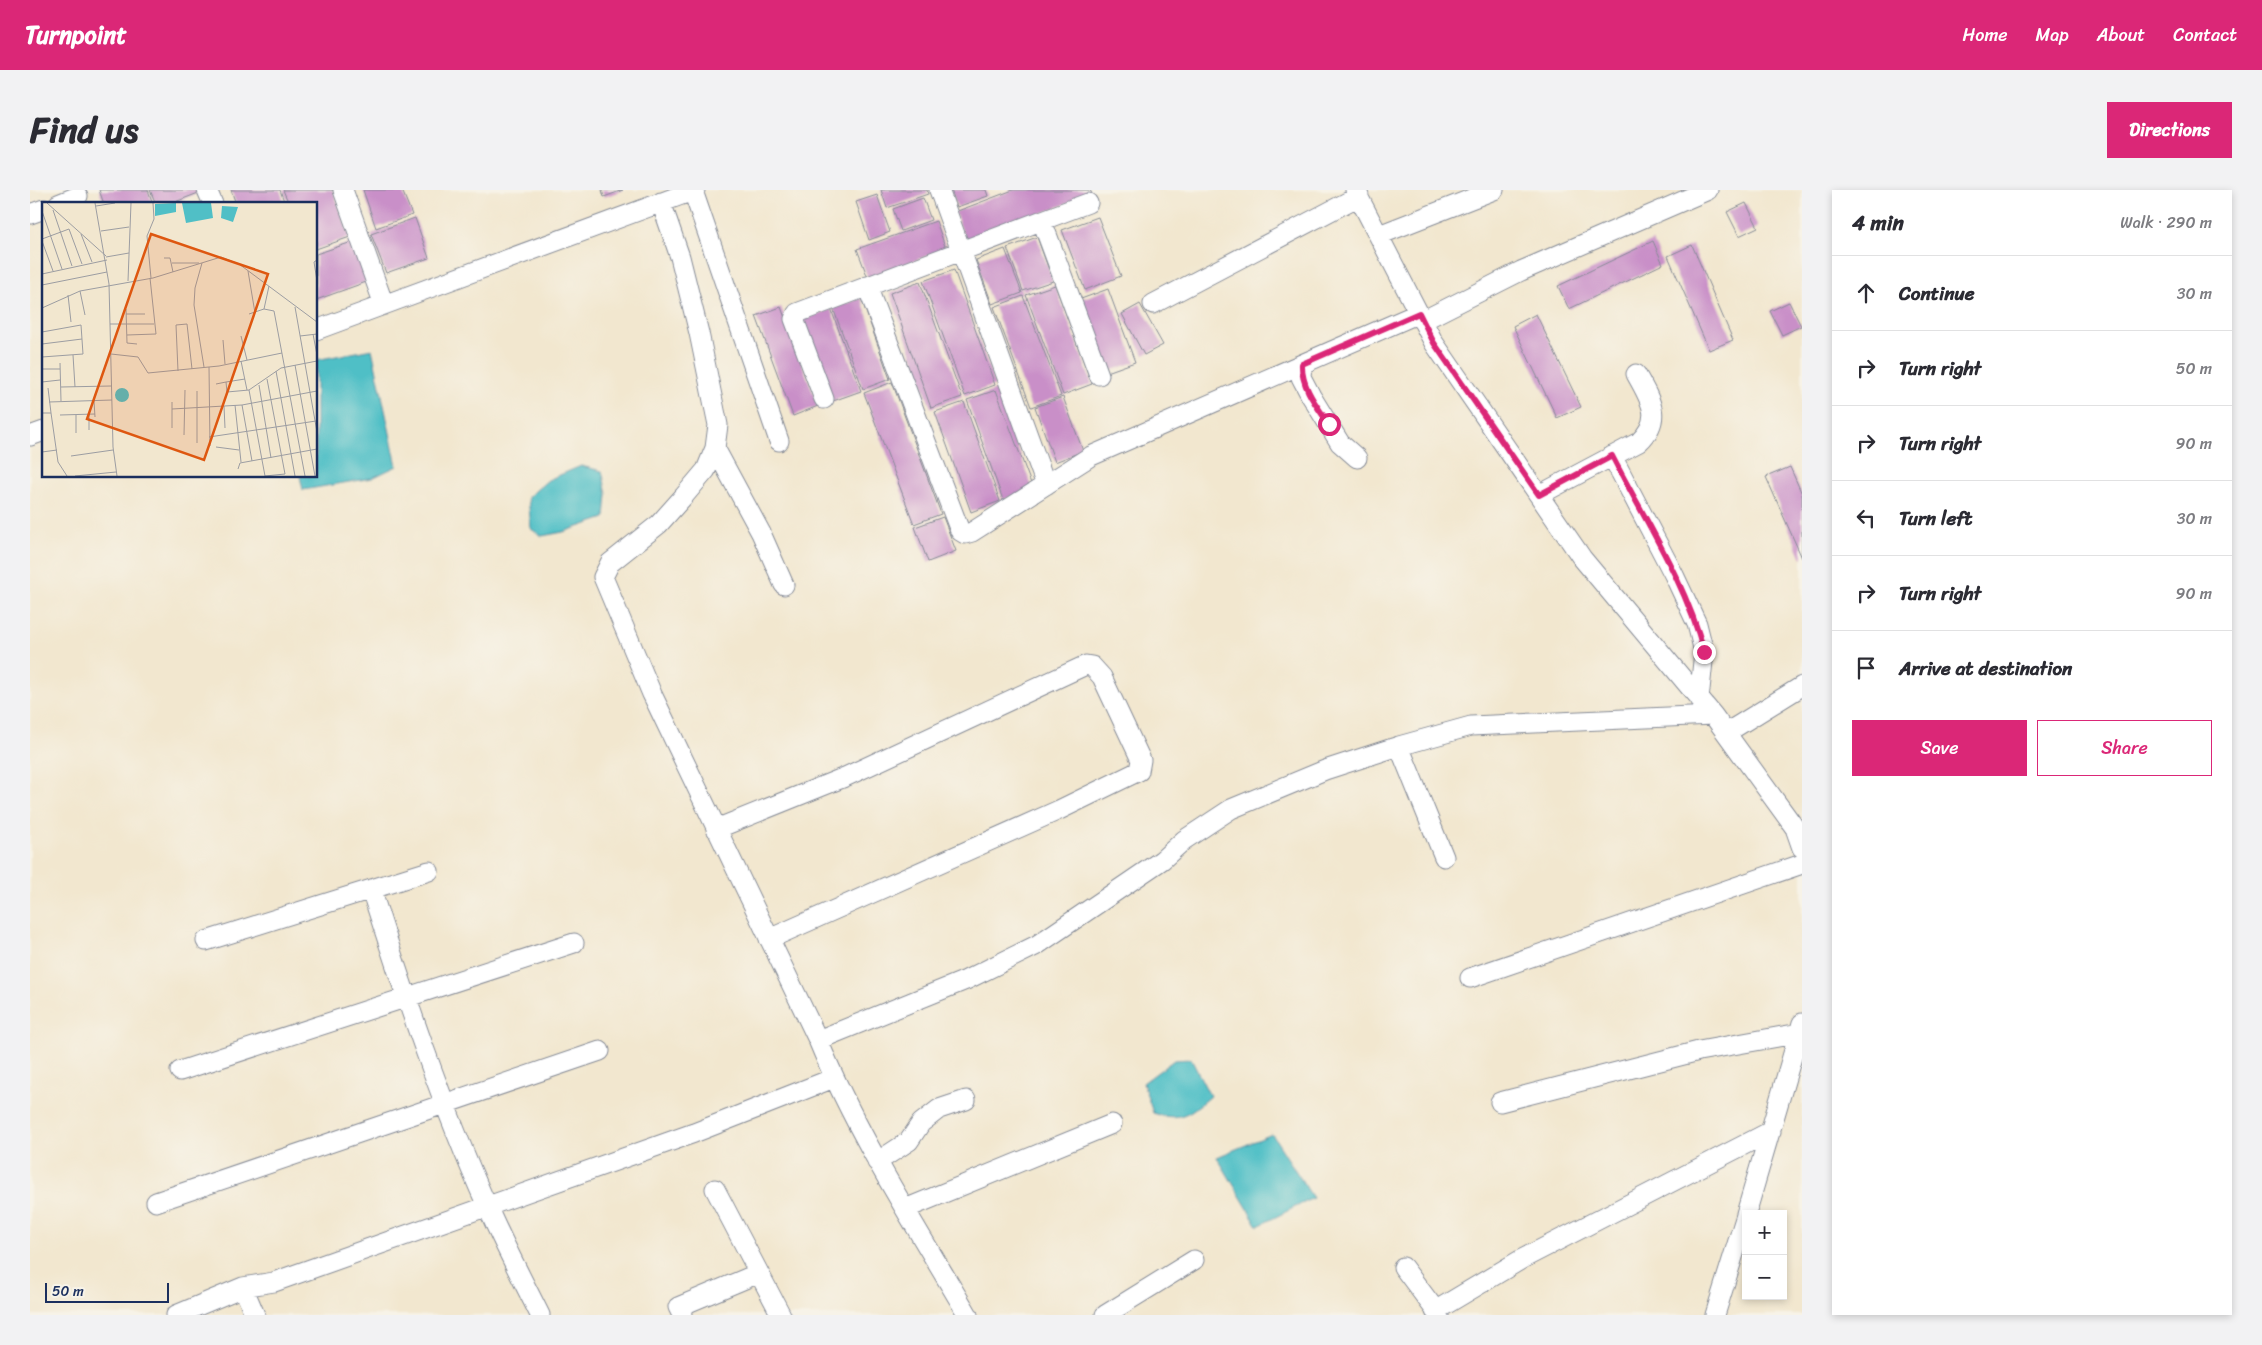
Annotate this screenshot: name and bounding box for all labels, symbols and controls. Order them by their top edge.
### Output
text: Turnpoint [25,14,127,56]
text: Home [1963,19,2008,51]
text: Map [2036,19,2069,51]
text: About [2097,19,2145,51]
text: Contact [2173,19,2237,51]
text: Find us [30,99,138,161]
button: Directions [2107,102,2232,158]
inset map [42,202,318,478]
text: 4 min [1852,204,1904,242]
text: Walk · 290 m [2120,208,2212,237]
text: Continue [1899,277,1975,310]
icon: ahead [1852,279,1880,307]
text: 30 m [2177,279,2212,308]
text: Turn right [1899,352,1981,385]
icon: right [1852,354,1880,382]
text: 50 m [2176,354,2212,383]
route start [1318,413,1341,436]
text: Turn right [1899,427,1981,460]
icon: right [1852,429,1880,457]
text: 90 m [2176,429,2212,458]
text: Turn left [1899,502,1972,535]
icon: left [1852,504,1880,532]
text: 30 m [2177,504,2212,533]
text: Turn right [1899,577,1981,610]
icon: right [1852,579,1880,607]
text: 90 m [2176,579,2212,608]
route end [1693,641,1716,664]
text: Arrive at destination [1899,652,2072,685]
icon: arrive [1852,654,1880,682]
button: Save [1852,720,2027,776]
button: Share [2037,720,2212,776]
map controls [1742,1210,1787,1300]
button: + [1742,1210,1787,1255]
button: − [1742,1255,1787,1300]
text: 50 m [52,1279,84,1304]
scale bar [45,1280,169,1303]

